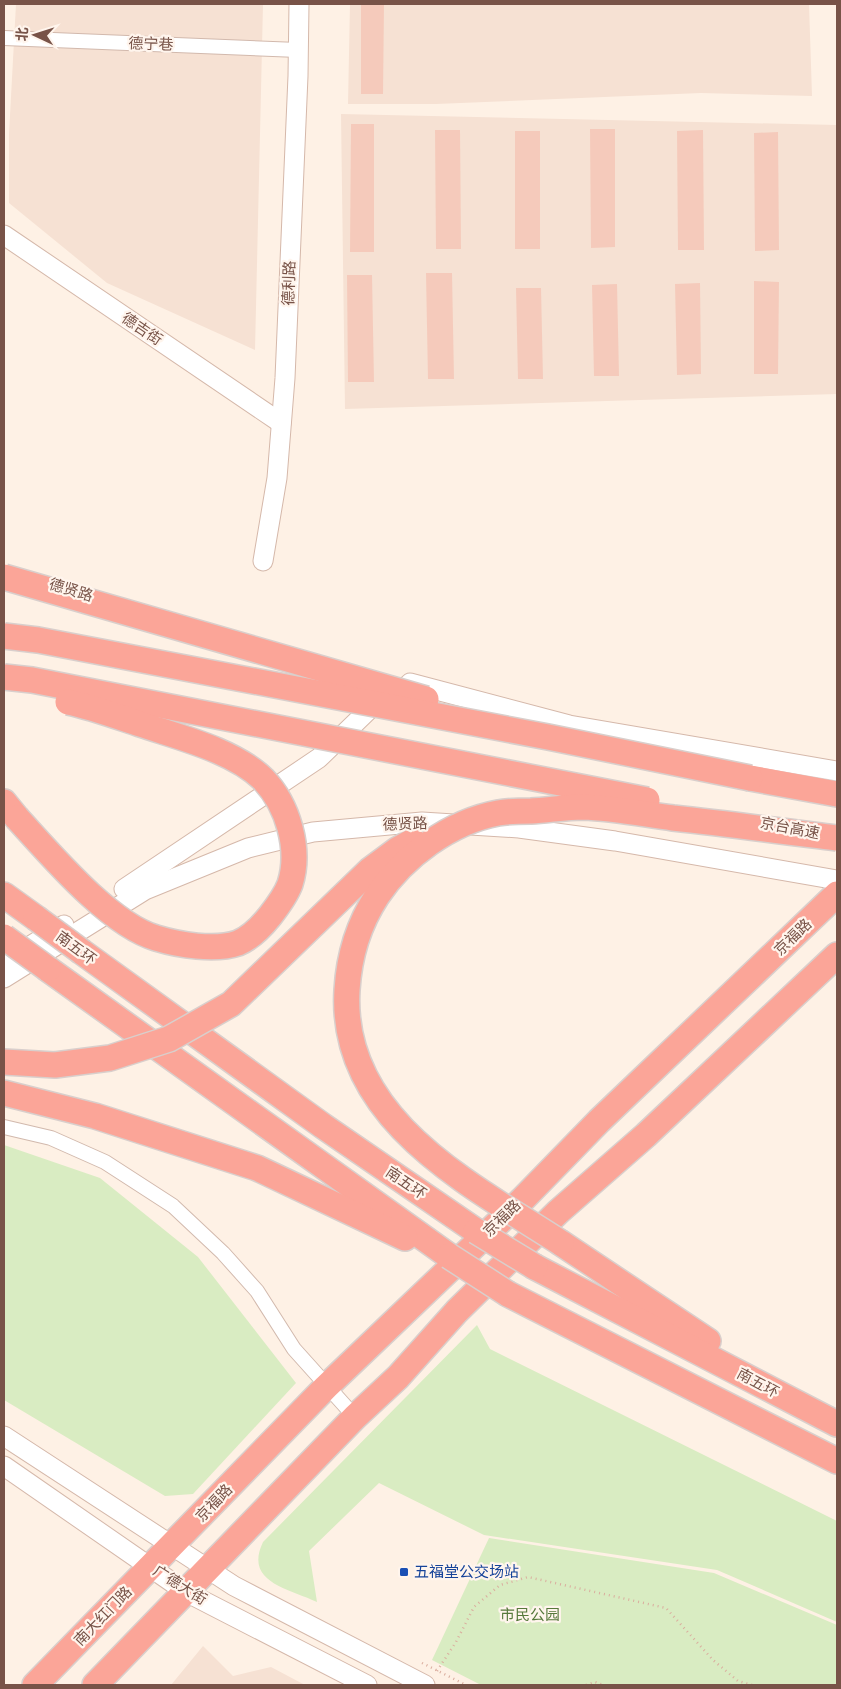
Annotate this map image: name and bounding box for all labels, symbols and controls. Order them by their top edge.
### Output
north arrow [10,10,60,60]
text: 北 [14,27,31,42]
street label: 德宁巷 [128,34,174,54]
street label: 德利路 [279,260,299,306]
street label: 德吉街 [118,309,166,349]
street label: 德贤路 [47,575,95,605]
street label: 京台高速 [759,813,821,843]
street label: 德贤路 [382,814,428,834]
street label: 京福路 [771,915,815,959]
street label: 南五环 [53,927,99,969]
street label: 南五环 [382,1163,430,1203]
street label: 京福路 [480,1196,524,1240]
street label: 南五环 [734,1364,782,1402]
street label: 京福路 [192,1481,236,1525]
street label: 广德大街 [150,1561,210,1609]
place label: 五福堂公交场站 [414,1563,519,1581]
marker: 五福堂公交场站 [398,1566,410,1578]
street label: 南大红门路 [70,1583,136,1649]
park label: 市民公园 [500,1606,560,1624]

